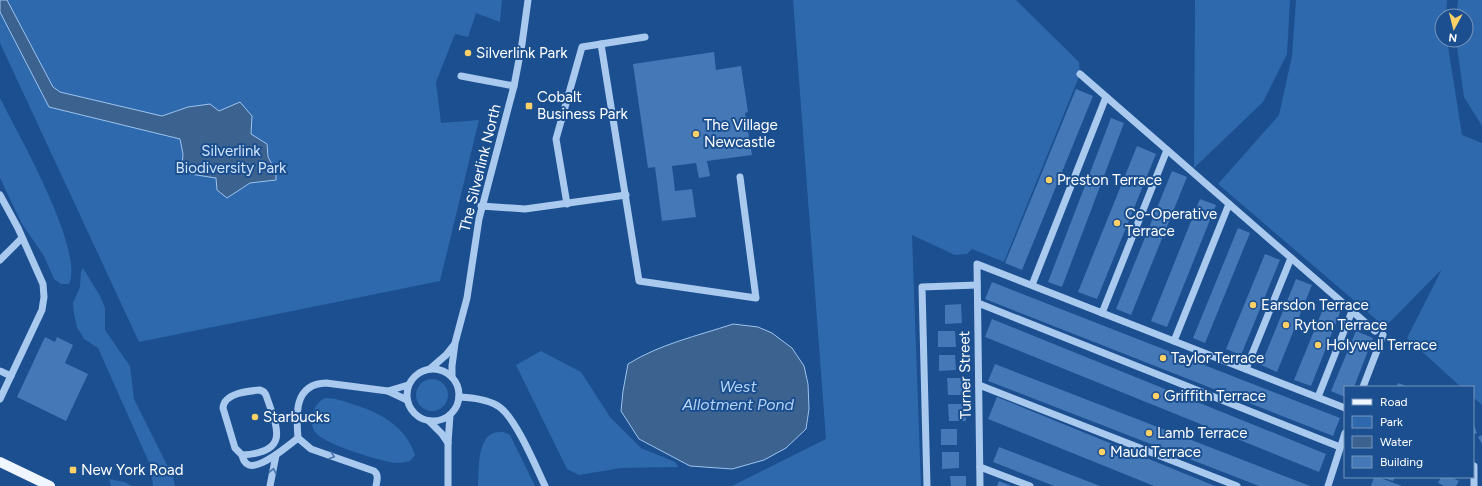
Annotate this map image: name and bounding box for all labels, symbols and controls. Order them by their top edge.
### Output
north arrow [1434,8,1474,48]
text: N [1448,30,1458,44]
place label: Silverlink Park [476,44,568,62]
marker: Silverlink Park [463,48,473,58]
place label: Cobalt Business Park [537,88,629,123]
marker: Cobalt Business Park [524,101,534,111]
street label: The Silverlink North [455,102,505,234]
place label: The Village Newcastle [704,116,778,151]
marker: The Village Newcastle [691,129,701,139]
park label: Silverlink Biodiversity Park [176,142,287,177]
place label: Preston Terrace [1057,171,1162,189]
marker: Preston Terrace [1044,175,1054,185]
place label: Co-Operative Terrace [1125,205,1217,240]
marker: Co-Operative Terrace [1112,218,1122,228]
place label: Earsdon Terrace [1261,296,1369,314]
marker: Earsdon Terrace [1248,300,1258,310]
place label: Ryton Terrace [1294,316,1387,334]
marker: Ryton Terrace [1281,320,1291,330]
street label: Turner Street [955,330,975,419]
place label: Holywell Terrace [1326,336,1437,354]
marker: Holywell Terrace [1313,340,1323,350]
place label: Taylor Terrace [1171,349,1264,367]
marker: Taylor Terrace [1158,353,1168,363]
water label: West Allotment Pond [681,377,794,414]
legend [1344,386,1474,478]
place label: Griffith Terrace [1164,387,1266,405]
marker: Griffith Terrace [1151,391,1161,401]
text: Road [1380,395,1408,409]
place label: Starbucks [263,408,330,426]
marker: Starbucks [250,412,260,422]
text: Park [1380,415,1403,429]
place label: Lamb Terrace [1157,424,1247,442]
marker: Lamb Terrace [1144,428,1154,438]
text: Water [1380,435,1412,449]
place label: Maud Terrace [1110,443,1201,461]
marker: Maud Terrace [1097,447,1107,457]
one-way arrow [328,451,335,460]
text: Building [1380,455,1423,469]
place label: New York Road [81,461,184,479]
marker: New York Road [68,465,78,475]
one-way arrow [269,467,277,474]

